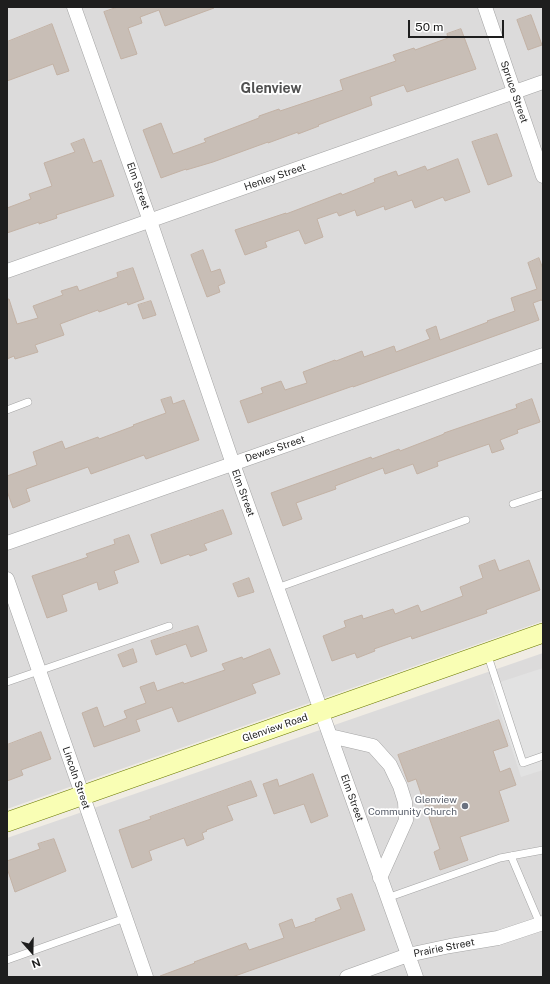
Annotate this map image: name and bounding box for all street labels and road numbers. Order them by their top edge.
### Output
street label: Spruce Street [498,59,530,125]
street label: Elm Street [124,161,152,211]
street label: Henley Street [243,161,307,193]
street label: Dewes Street [243,433,307,465]
street label: Elm Street [229,468,257,518]
street label: Glenview Road [241,711,309,745]
street label: Lincoln Street [60,745,92,811]
street label: Elm Street [338,773,366,823]
street label: Prairie Street [412,936,476,960]

